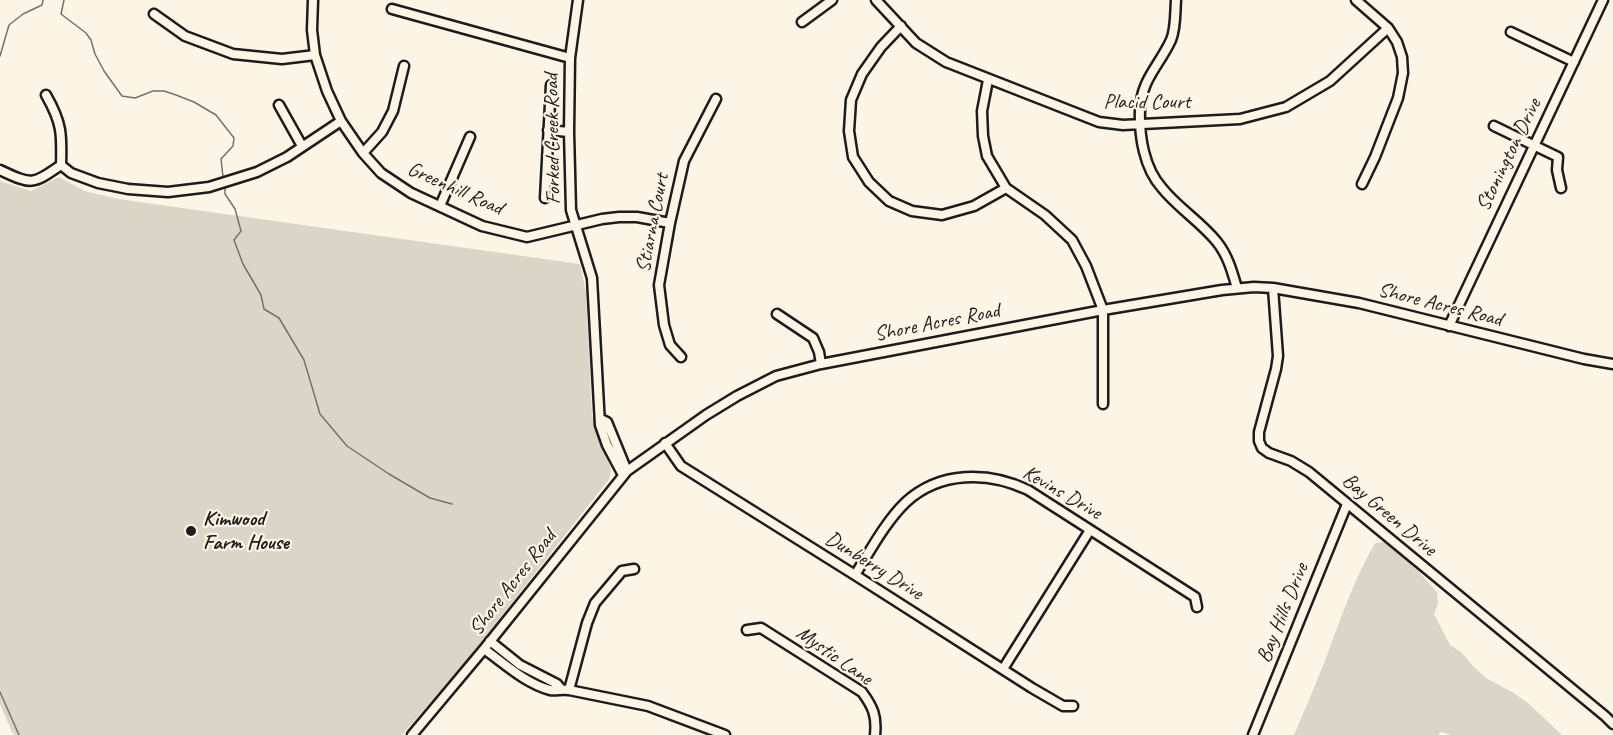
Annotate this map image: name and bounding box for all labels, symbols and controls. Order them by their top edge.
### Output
street label: Forked Creek Road [539,73,567,205]
street label: Placid Court [1104,89,1190,115]
street label: Stonington Drive [1471,95,1547,215]
street label: Greenhill Road [403,157,507,221]
street label: Stiarna Court [631,171,675,275]
street label: Shore Acres Road [1375,277,1505,333]
street label: Shore Acres Road [872,299,1002,347]
street label: Kevins Drive [1018,460,1106,526]
street label: Bay Green Drive [1337,468,1441,562]
place label: Kimwood Farm House [203,506,289,556]
marker: Kimwood Farm House [184,524,198,538]
street label: Shore Acres Road [464,525,562,641]
street label: Dunberry Drive [821,526,927,606]
street label: Bay Hills Drive [1252,560,1314,666]
street label: Mystic Lane [791,621,877,691]

